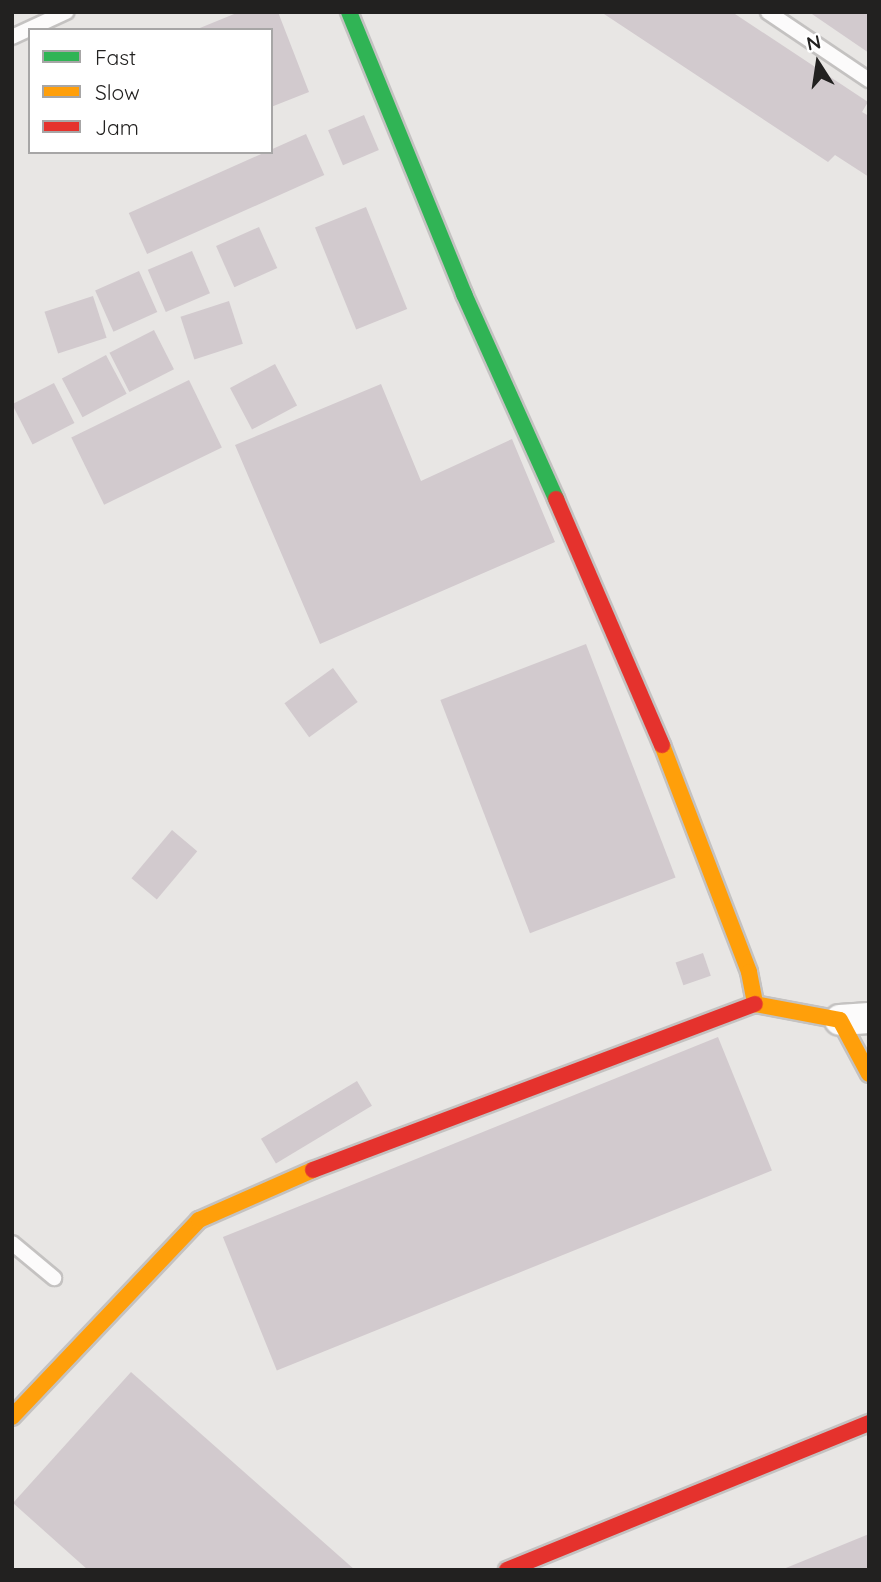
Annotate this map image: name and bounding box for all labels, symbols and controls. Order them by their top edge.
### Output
legend [28,28,273,154]
north arrow [783,28,853,98]
text: N [804,29,823,56]
text: Fast [95,44,136,70]
text: Slow [95,79,140,105]
text: Jam [95,114,139,140]

